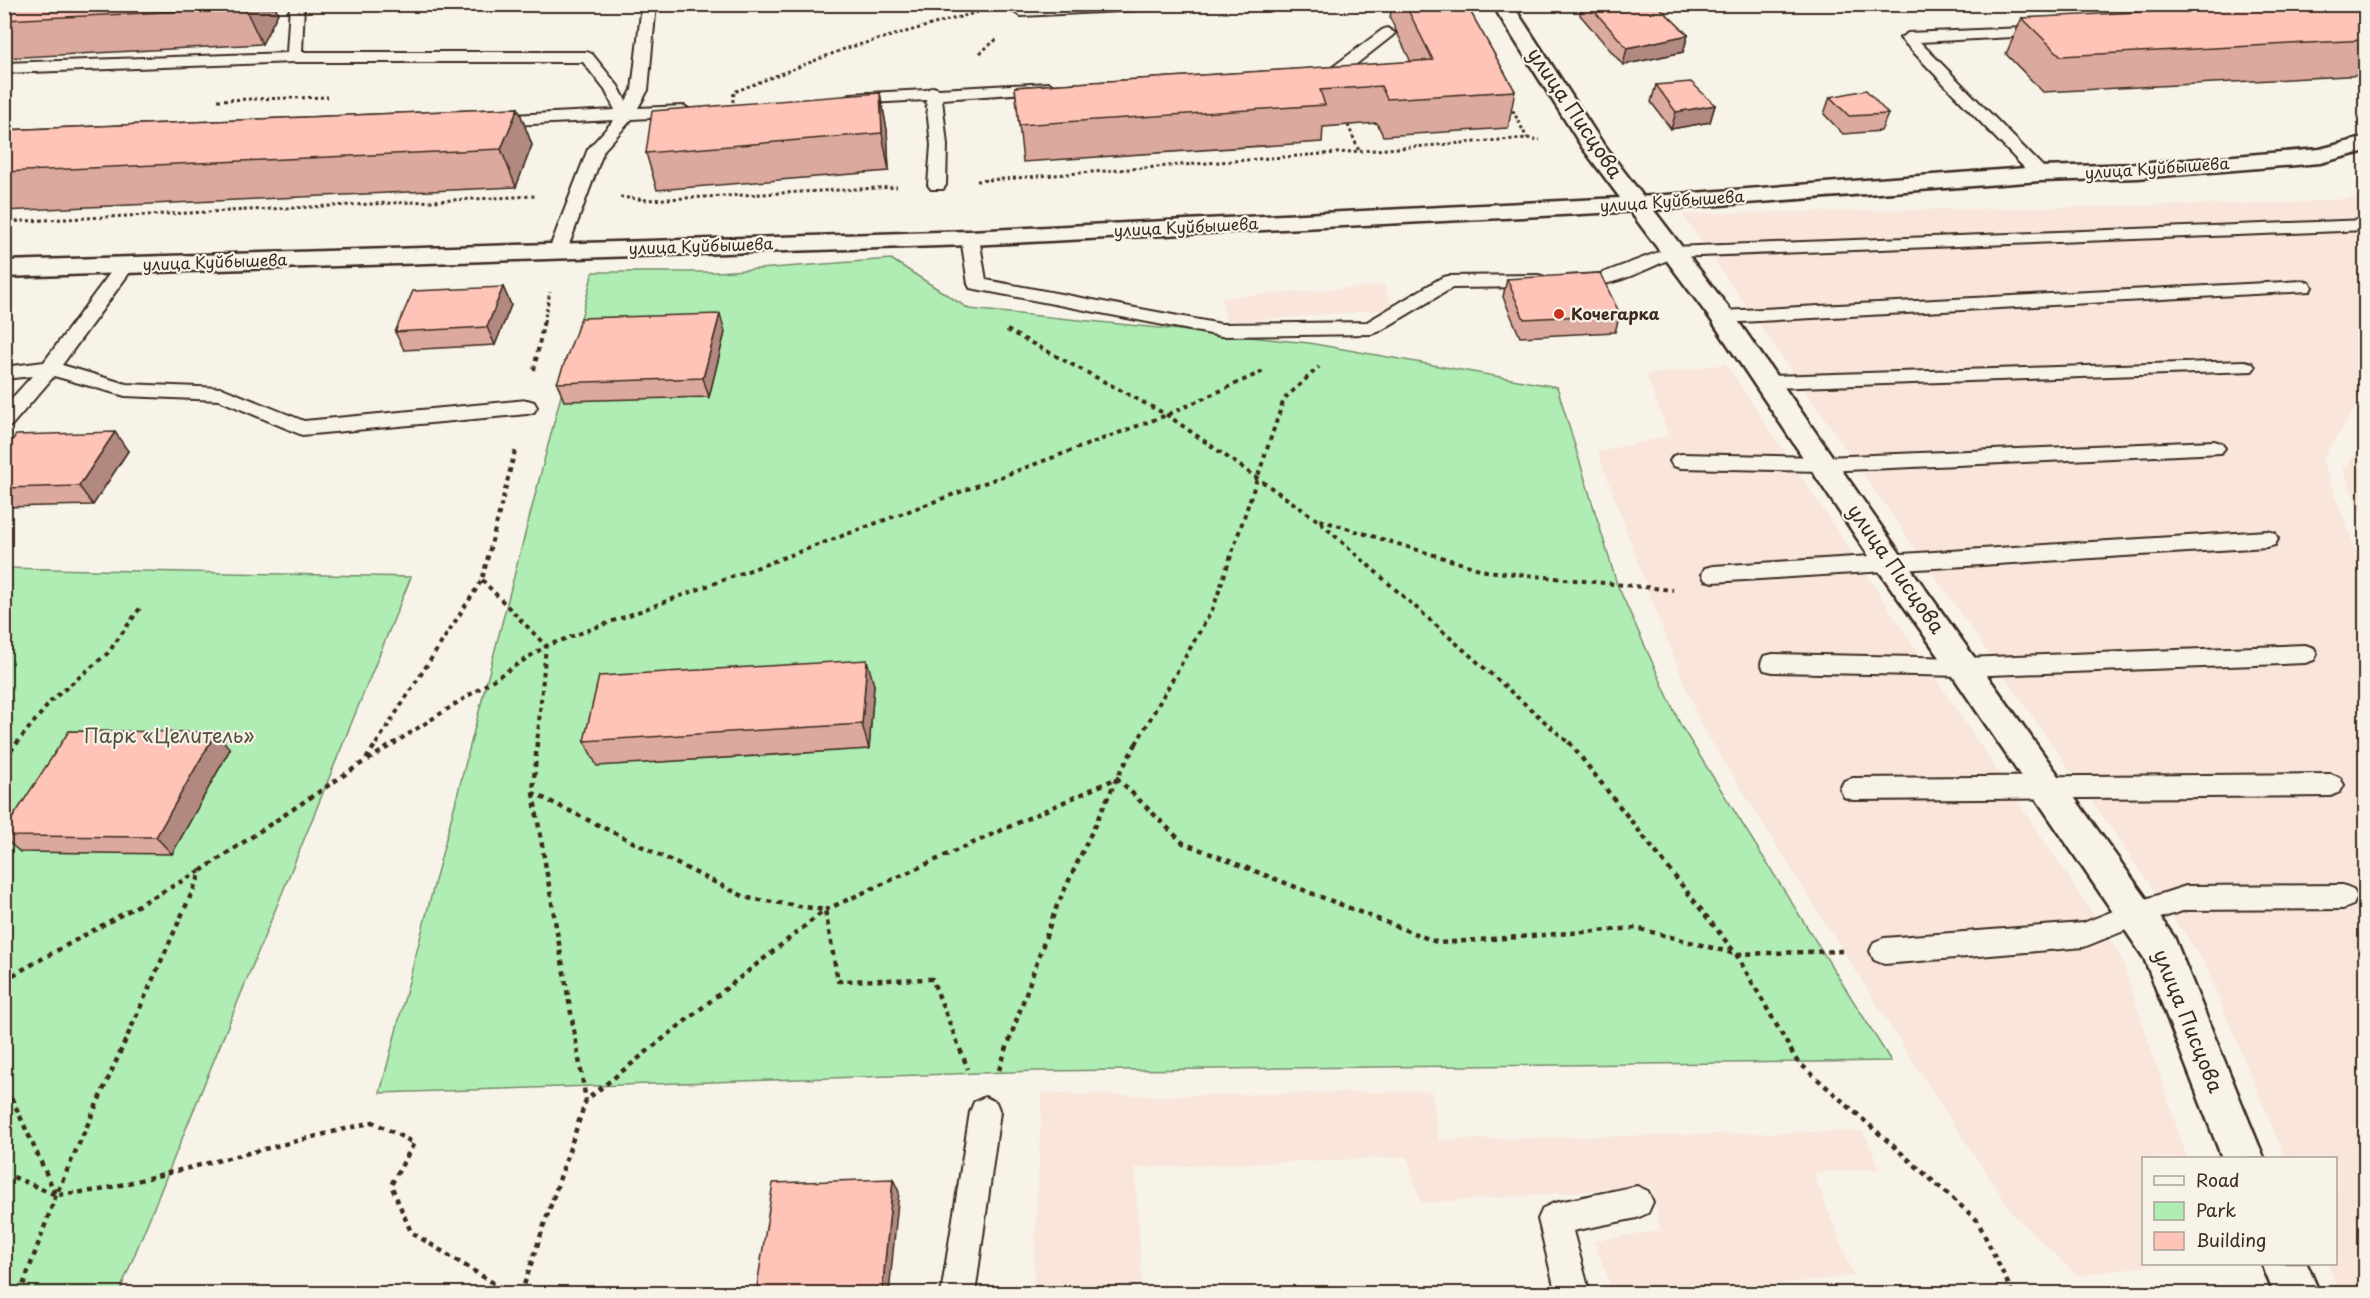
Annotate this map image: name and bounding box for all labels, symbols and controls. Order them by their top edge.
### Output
street label: улица Писцова [1521,41,1631,184]
street label: улица Куйбышева [2084,150,2230,184]
street label: улица Куйбышева [1599,183,1745,217]
street label: улица Куйбышева [1113,210,1259,242]
street label: улица Куйбышева [628,230,774,260]
street label: улица Куйбышева [142,246,288,276]
place label: Кочегарка [1571,301,1660,325]
marker: Кочегарка [1552,307,1566,321]
street label: улица Писцова [1841,497,1953,640]
park label: Парк «Целитель» [84,720,254,750]
street label: улица Писцова [2146,944,2232,1097]
legend [2142,1157,2337,1265]
text: Road [2196,1166,2240,1193]
text: Park [2196,1196,2236,1223]
text: Building [2196,1226,2266,1253]

